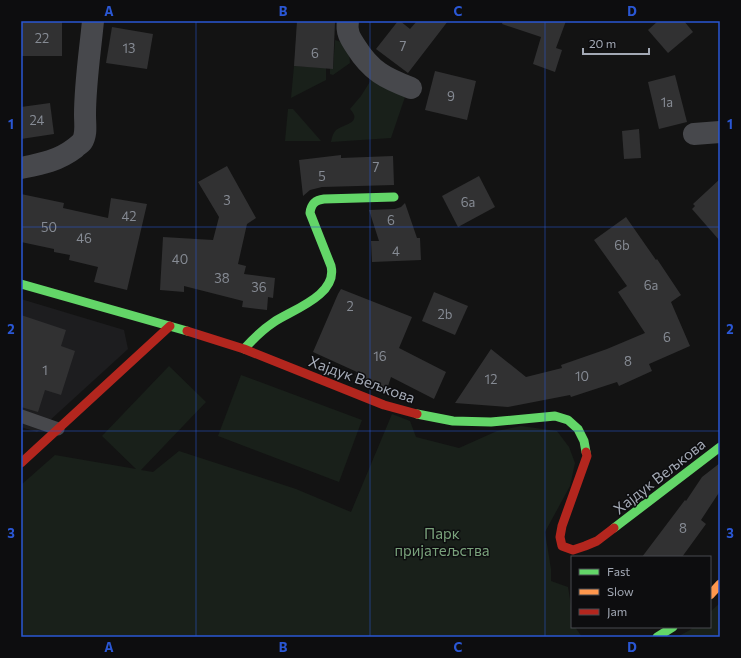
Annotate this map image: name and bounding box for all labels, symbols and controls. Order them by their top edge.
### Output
text: A [104,3,114,19]
text: B [279,3,288,19]
text: C [454,3,463,19]
text: D [627,3,637,19]
house number: 22 [35,30,49,46]
scale bar [583,30,649,56]
text: 20 m [589,36,616,50]
house number: 7 [400,38,407,54]
house number: 13 [123,40,135,56]
house number: 6 [311,45,319,61]
house number: 9 [447,88,455,104]
house number: 1a [661,94,673,110]
house number: 24 [30,112,45,128]
text: 1 [8,116,14,132]
text: 1 [727,116,733,132]
house number: 7 [373,159,380,175]
house number: 5 [318,168,326,184]
house number: 3 [223,192,231,208]
house number: 6a [461,194,475,210]
house number: 42 [122,208,136,224]
house number: 6 [387,212,395,228]
house number: 50 [41,219,57,235]
house number: 46 [76,230,92,246]
house number: 6b [614,237,630,253]
house number: 4 [392,243,400,259]
house number: 40 [172,251,188,267]
house number: 38 [214,270,230,286]
house number: 6a [644,277,658,293]
house number: 36 [251,279,267,295]
house number: 2 [346,298,354,314]
house number: 2b [438,306,453,322]
text: 2 [7,321,15,337]
text: 2 [726,321,734,337]
house number: 6 [663,329,671,345]
house number: 16 [373,348,387,364]
street label: Хајдук Вељкова [306,351,418,407]
house number: 8 [624,353,632,369]
house number: 1 [42,362,48,378]
house number: 10 [575,368,589,384]
house number: 12 [485,371,497,387]
street label: Хајдук Вељкова [609,435,709,517]
house number: 8 [679,520,687,536]
park label: Парк пријатељства [394,524,490,559]
text: 3 [7,525,15,541]
text: 3 [726,525,734,541]
legend [571,556,711,628]
text: Fast [607,564,630,578]
text: Slow [607,584,634,598]
text: Jam [607,604,627,619]
text: A [104,639,114,655]
text: B [279,639,288,655]
text: C [454,639,463,655]
text: D [627,639,637,655]

